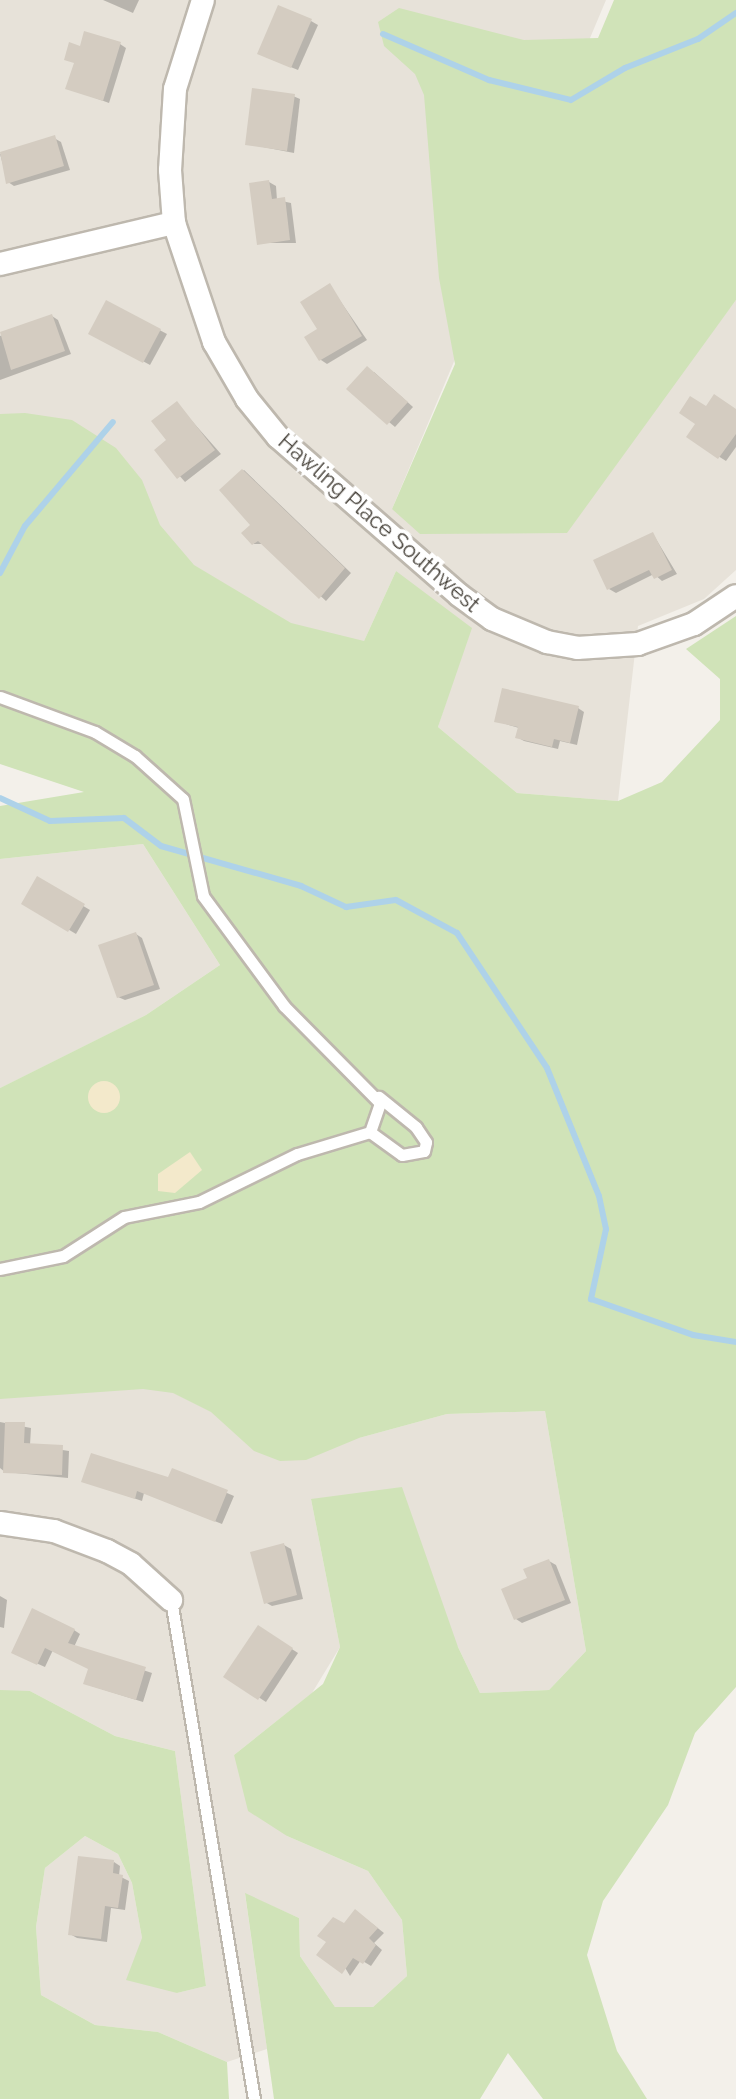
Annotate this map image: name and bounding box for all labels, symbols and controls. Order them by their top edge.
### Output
street label: Hawling Place Southwest [273,428,485,618]

